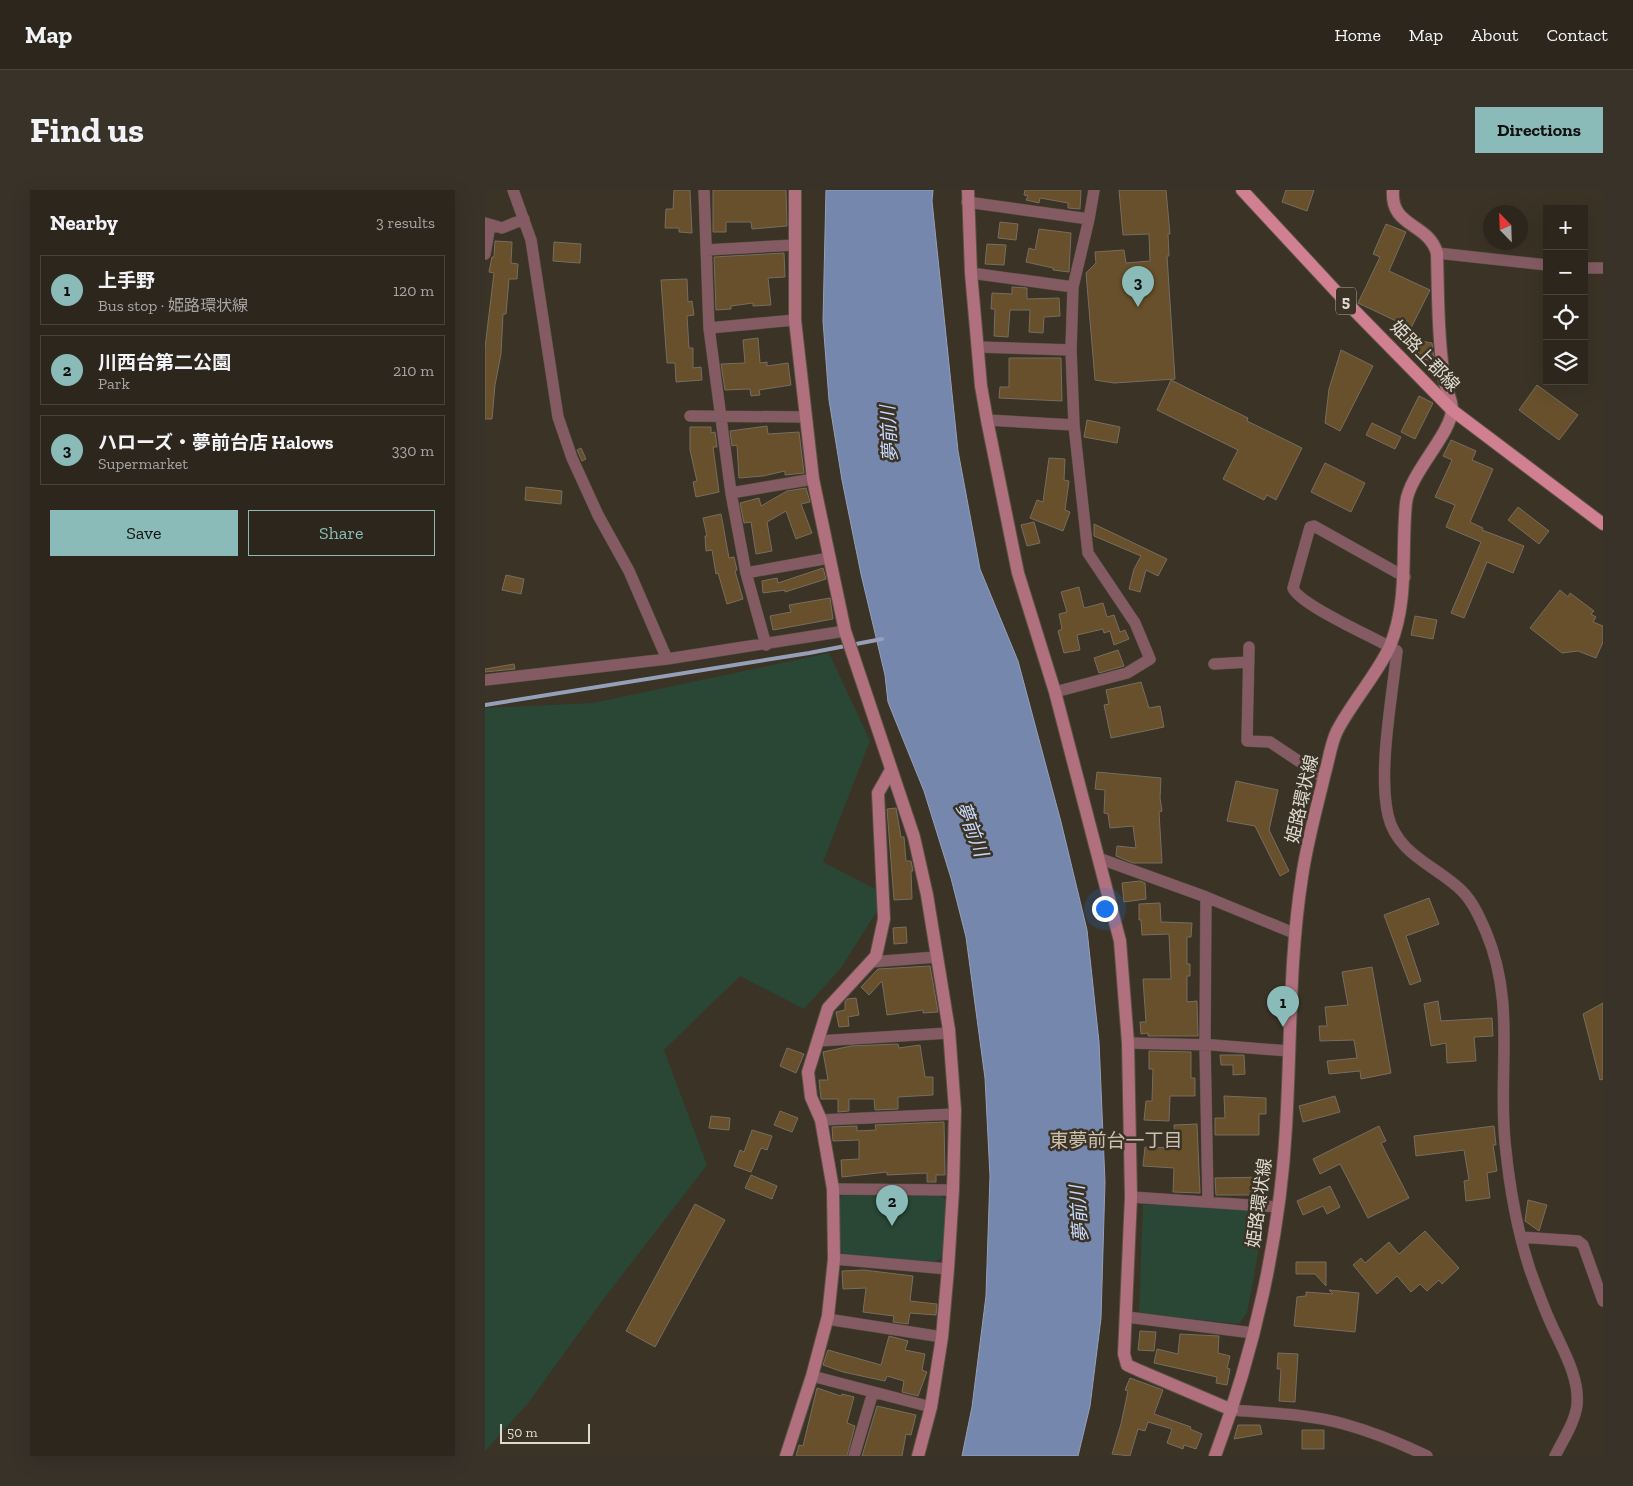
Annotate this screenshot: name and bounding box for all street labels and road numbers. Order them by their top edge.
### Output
road number: 5 [1336,288,1356,314]
street label: 姫路上郡線 [1386,316,1464,396]
street label: 姫路環状線 [1281,753,1323,845]
street label: 姫路環状線 [1242,1157,1276,1249]

